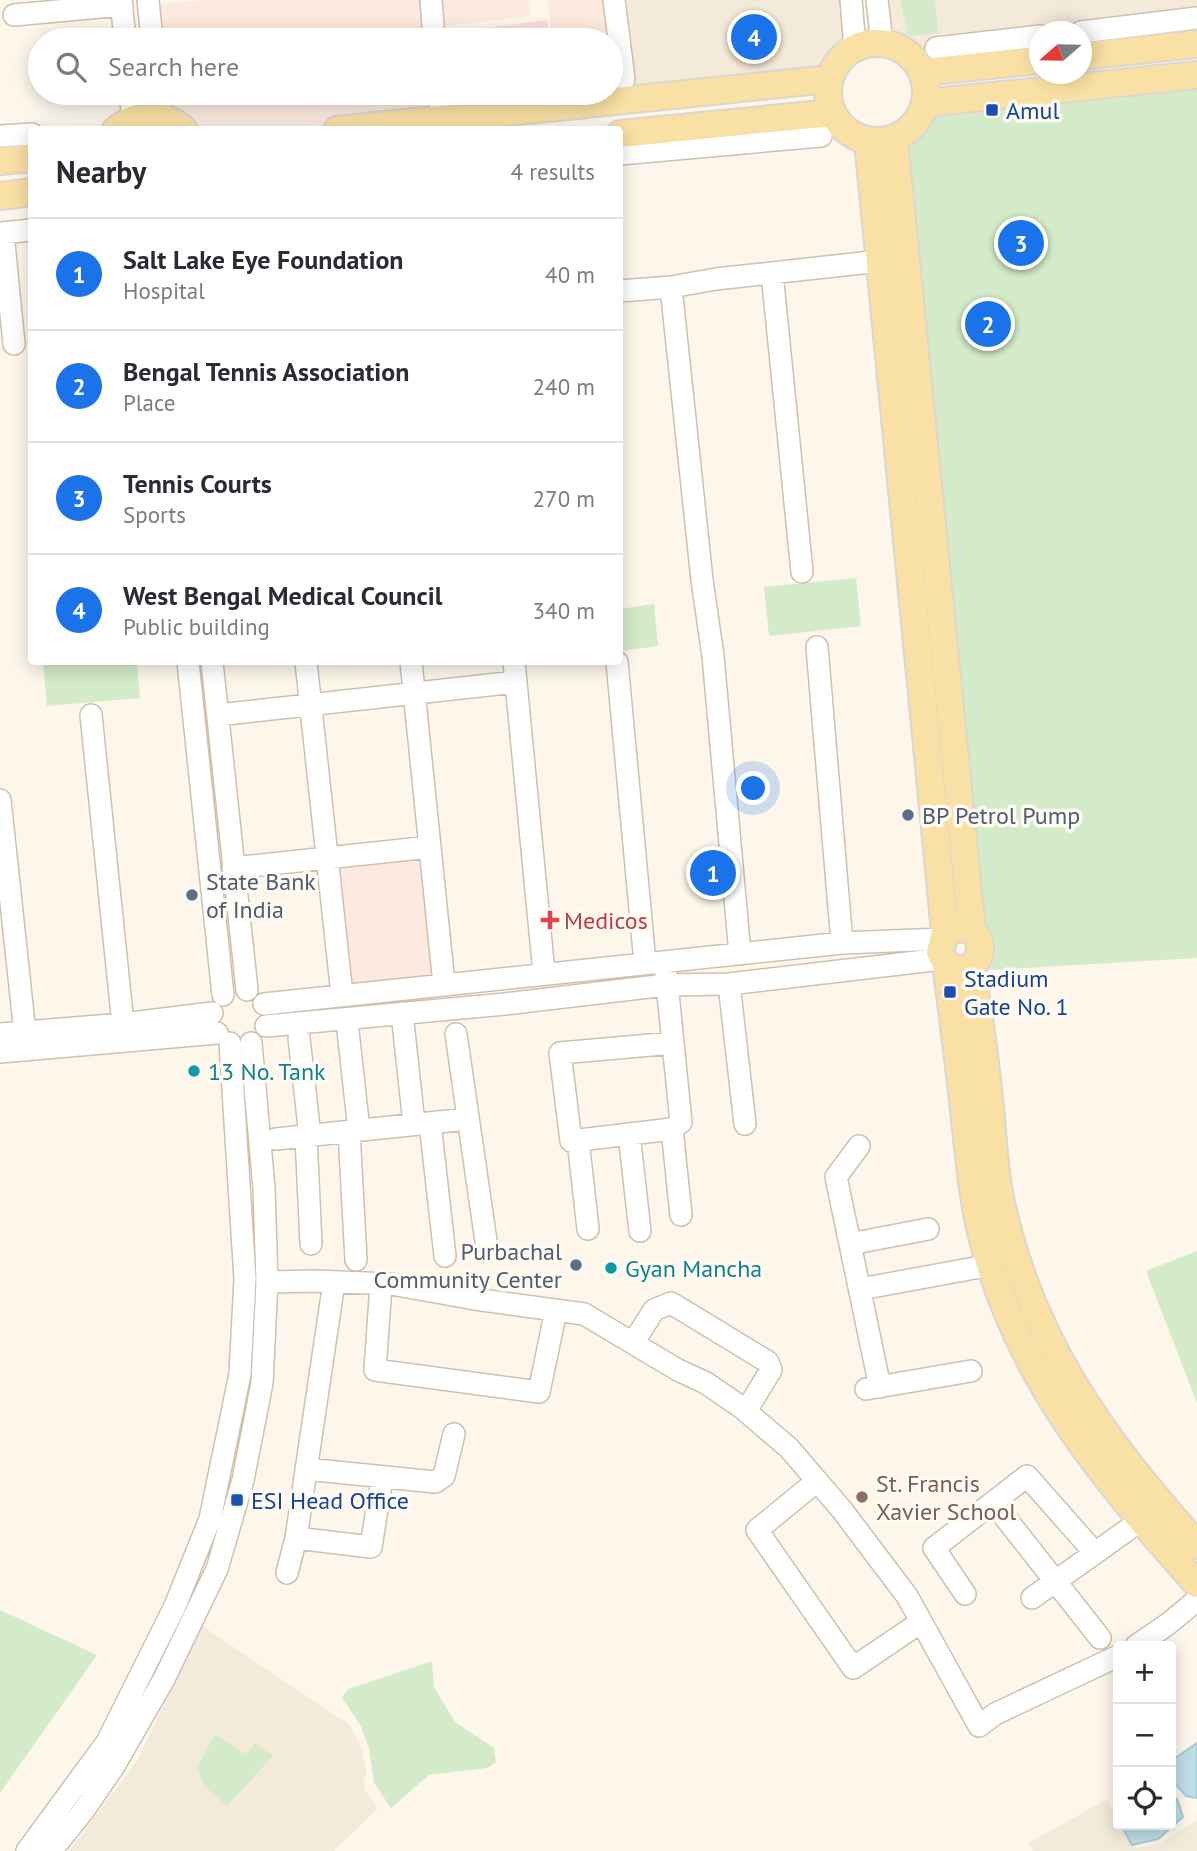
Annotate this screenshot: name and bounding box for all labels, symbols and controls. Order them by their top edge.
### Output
pin: 4 [731,11,777,63]
north arrow [1029,21,1092,84]
search box [28,28,623,105]
icon: search [52,48,90,86]
text: Search here [108,50,239,83]
place label: Amul [1006,95,1059,126]
marker: Amul [984,102,1000,118]
text: Nearby [56,152,146,191]
text: 4 results [511,157,595,186]
pin: 3 [998,217,1044,269]
text: Salt Lake Eye Foundation [123,243,404,276]
text: 1 [72,260,86,289]
text: 40 m [545,260,595,289]
text: Hospital [123,276,205,305]
pin: 2 [965,298,1011,350]
text: Bengal Tennis Association [123,355,409,388]
text: 2 [72,372,86,401]
text: 240 m [533,372,595,401]
text: Place [123,388,176,417]
text: Tennis Courts [123,467,272,500]
text: 3 [72,484,86,513]
text: 270 m [533,484,595,513]
text: Sports [123,500,186,529]
text: West Bengal Medical Council [123,579,442,612]
text: 4 [72,596,86,625]
text: 340 m [533,596,595,625]
text: Public building [123,612,270,641]
your location [736,771,770,805]
place label: BP Petrol Pump [922,800,1080,831]
marker: BP Petrol Pump [900,807,916,823]
pin: 1 [690,847,736,899]
place label: State Bank of India [206,866,316,925]
marker: State Bank of India [184,887,200,903]
place label: Medicos [564,905,648,936]
marker: Medicos [542,912,558,928]
place label: Stadium Gate No. 1 [964,963,1069,1022]
marker: Stadium Gate No. 1 [942,984,958,1000]
place label: 13 No. Tank [208,1056,326,1087]
marker: 13 No. Tank [186,1063,202,1079]
place label: Purbachal Community Center [374,1236,562,1295]
place label: Gyan Mancha [625,1253,762,1284]
marker: Purbachal Community Center [568,1257,584,1273]
marker: Gyan Mancha [603,1260,619,1276]
place label: St. Francis Xavier School [876,1468,1016,1527]
place label: ESI Head Office [251,1485,409,1516]
marker: St. Francis Xavier School [854,1489,870,1505]
marker: ESI Head Office [229,1492,245,1508]
map controls [1113,1641,1176,1830]
button: + [1113,1641,1176,1704]
button: − [1113,1704,1176,1767]
button: locate [1113,1767,1176,1830]

